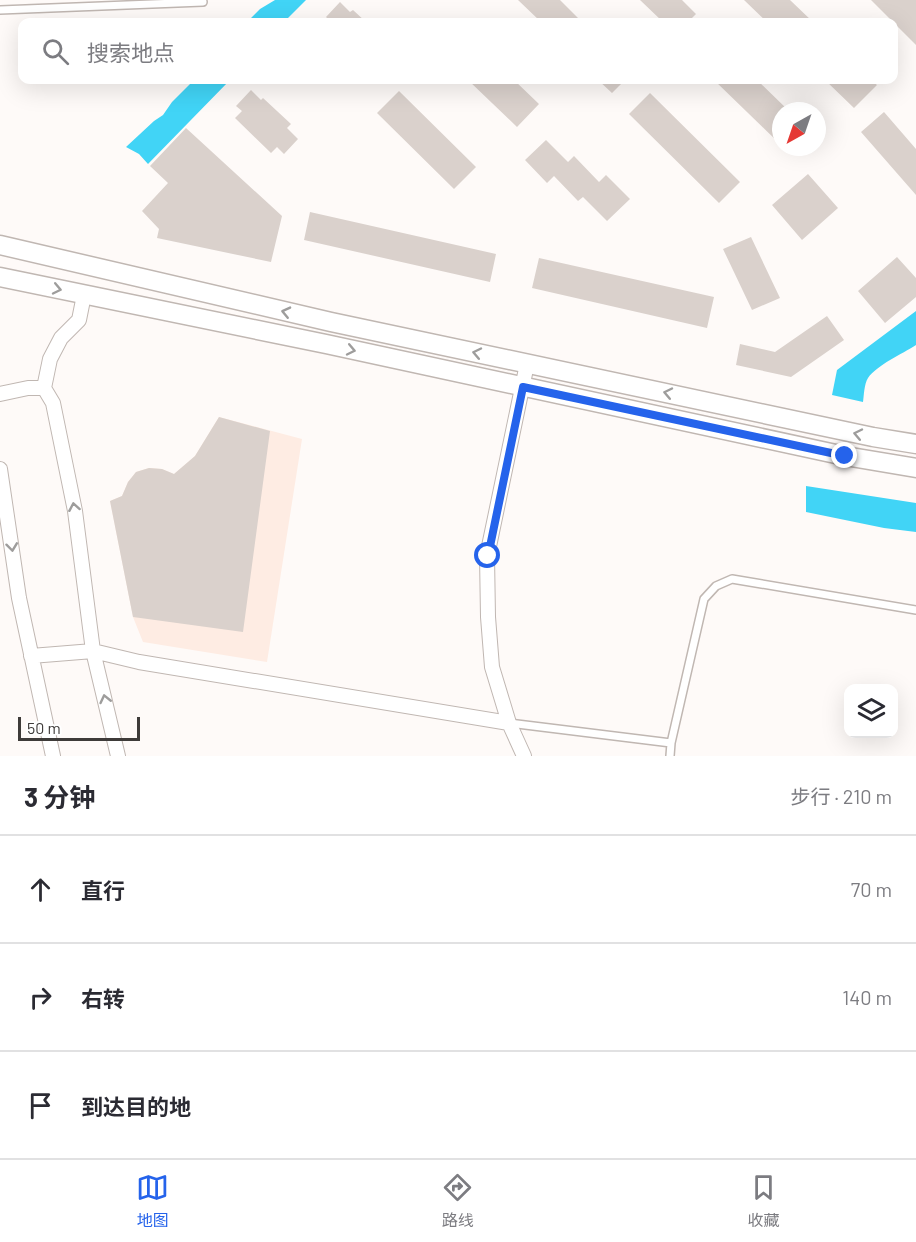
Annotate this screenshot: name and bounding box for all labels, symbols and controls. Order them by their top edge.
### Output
search box [18,18,898,84]
icon: search [39,35,72,68]
text: 搜索地点 [87,39,175,65]
north arrow [772,102,826,156]
one-way arrow [52,282,62,295]
one-way arrow [281,306,291,319]
one-way arrow [346,343,356,356]
one-way arrow [472,347,482,360]
one-way arrow [663,388,673,401]
one-way arrow [854,428,864,441]
route end [831,442,857,468]
one-way arrow [68,502,81,512]
route start [474,542,500,568]
one-way arrow [5,543,18,552]
map controls [844,684,898,738]
button: layers [844,684,898,738]
one-way arrow [99,694,112,704]
scale bar [18,714,140,742]
text: 50 m [27,718,61,737]
text: 3 分钟 [24,781,95,812]
text: 步行 · 210 m [791,784,892,808]
icon: ahead [24,873,57,906]
text: 直行 [81,877,125,903]
text: 70 m [851,877,892,901]
icon: right [24,981,57,1014]
text: 右转 [81,985,125,1011]
text: 140 m [842,985,892,1009]
icon: arrive [24,1089,57,1122]
text: 到达目的地 [81,1093,191,1119]
tab: 地图 [136,1171,169,1231]
tab: 路线 [441,1171,474,1231]
tab: 收藏 [747,1171,780,1231]

